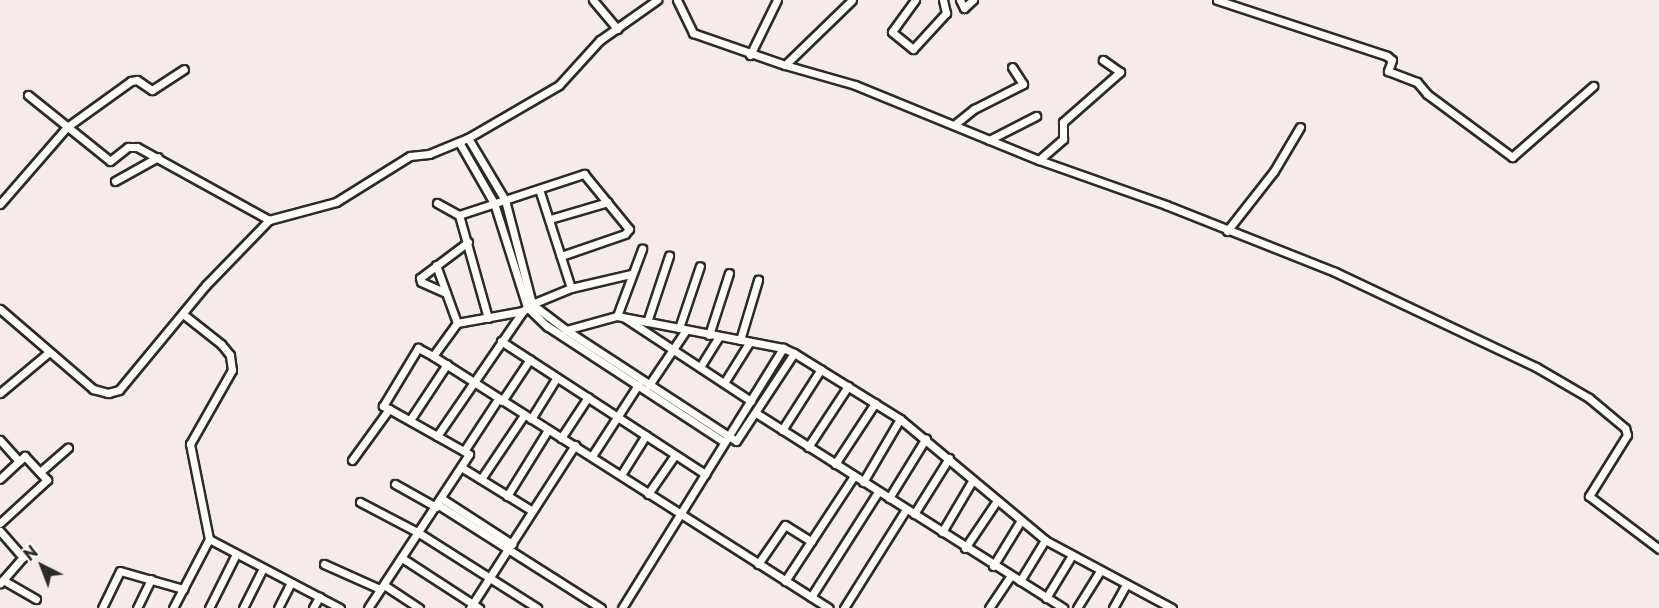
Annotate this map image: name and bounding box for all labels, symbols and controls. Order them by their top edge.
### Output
north arrow [12,536,72,596]
text: N [17,539,43,566]

